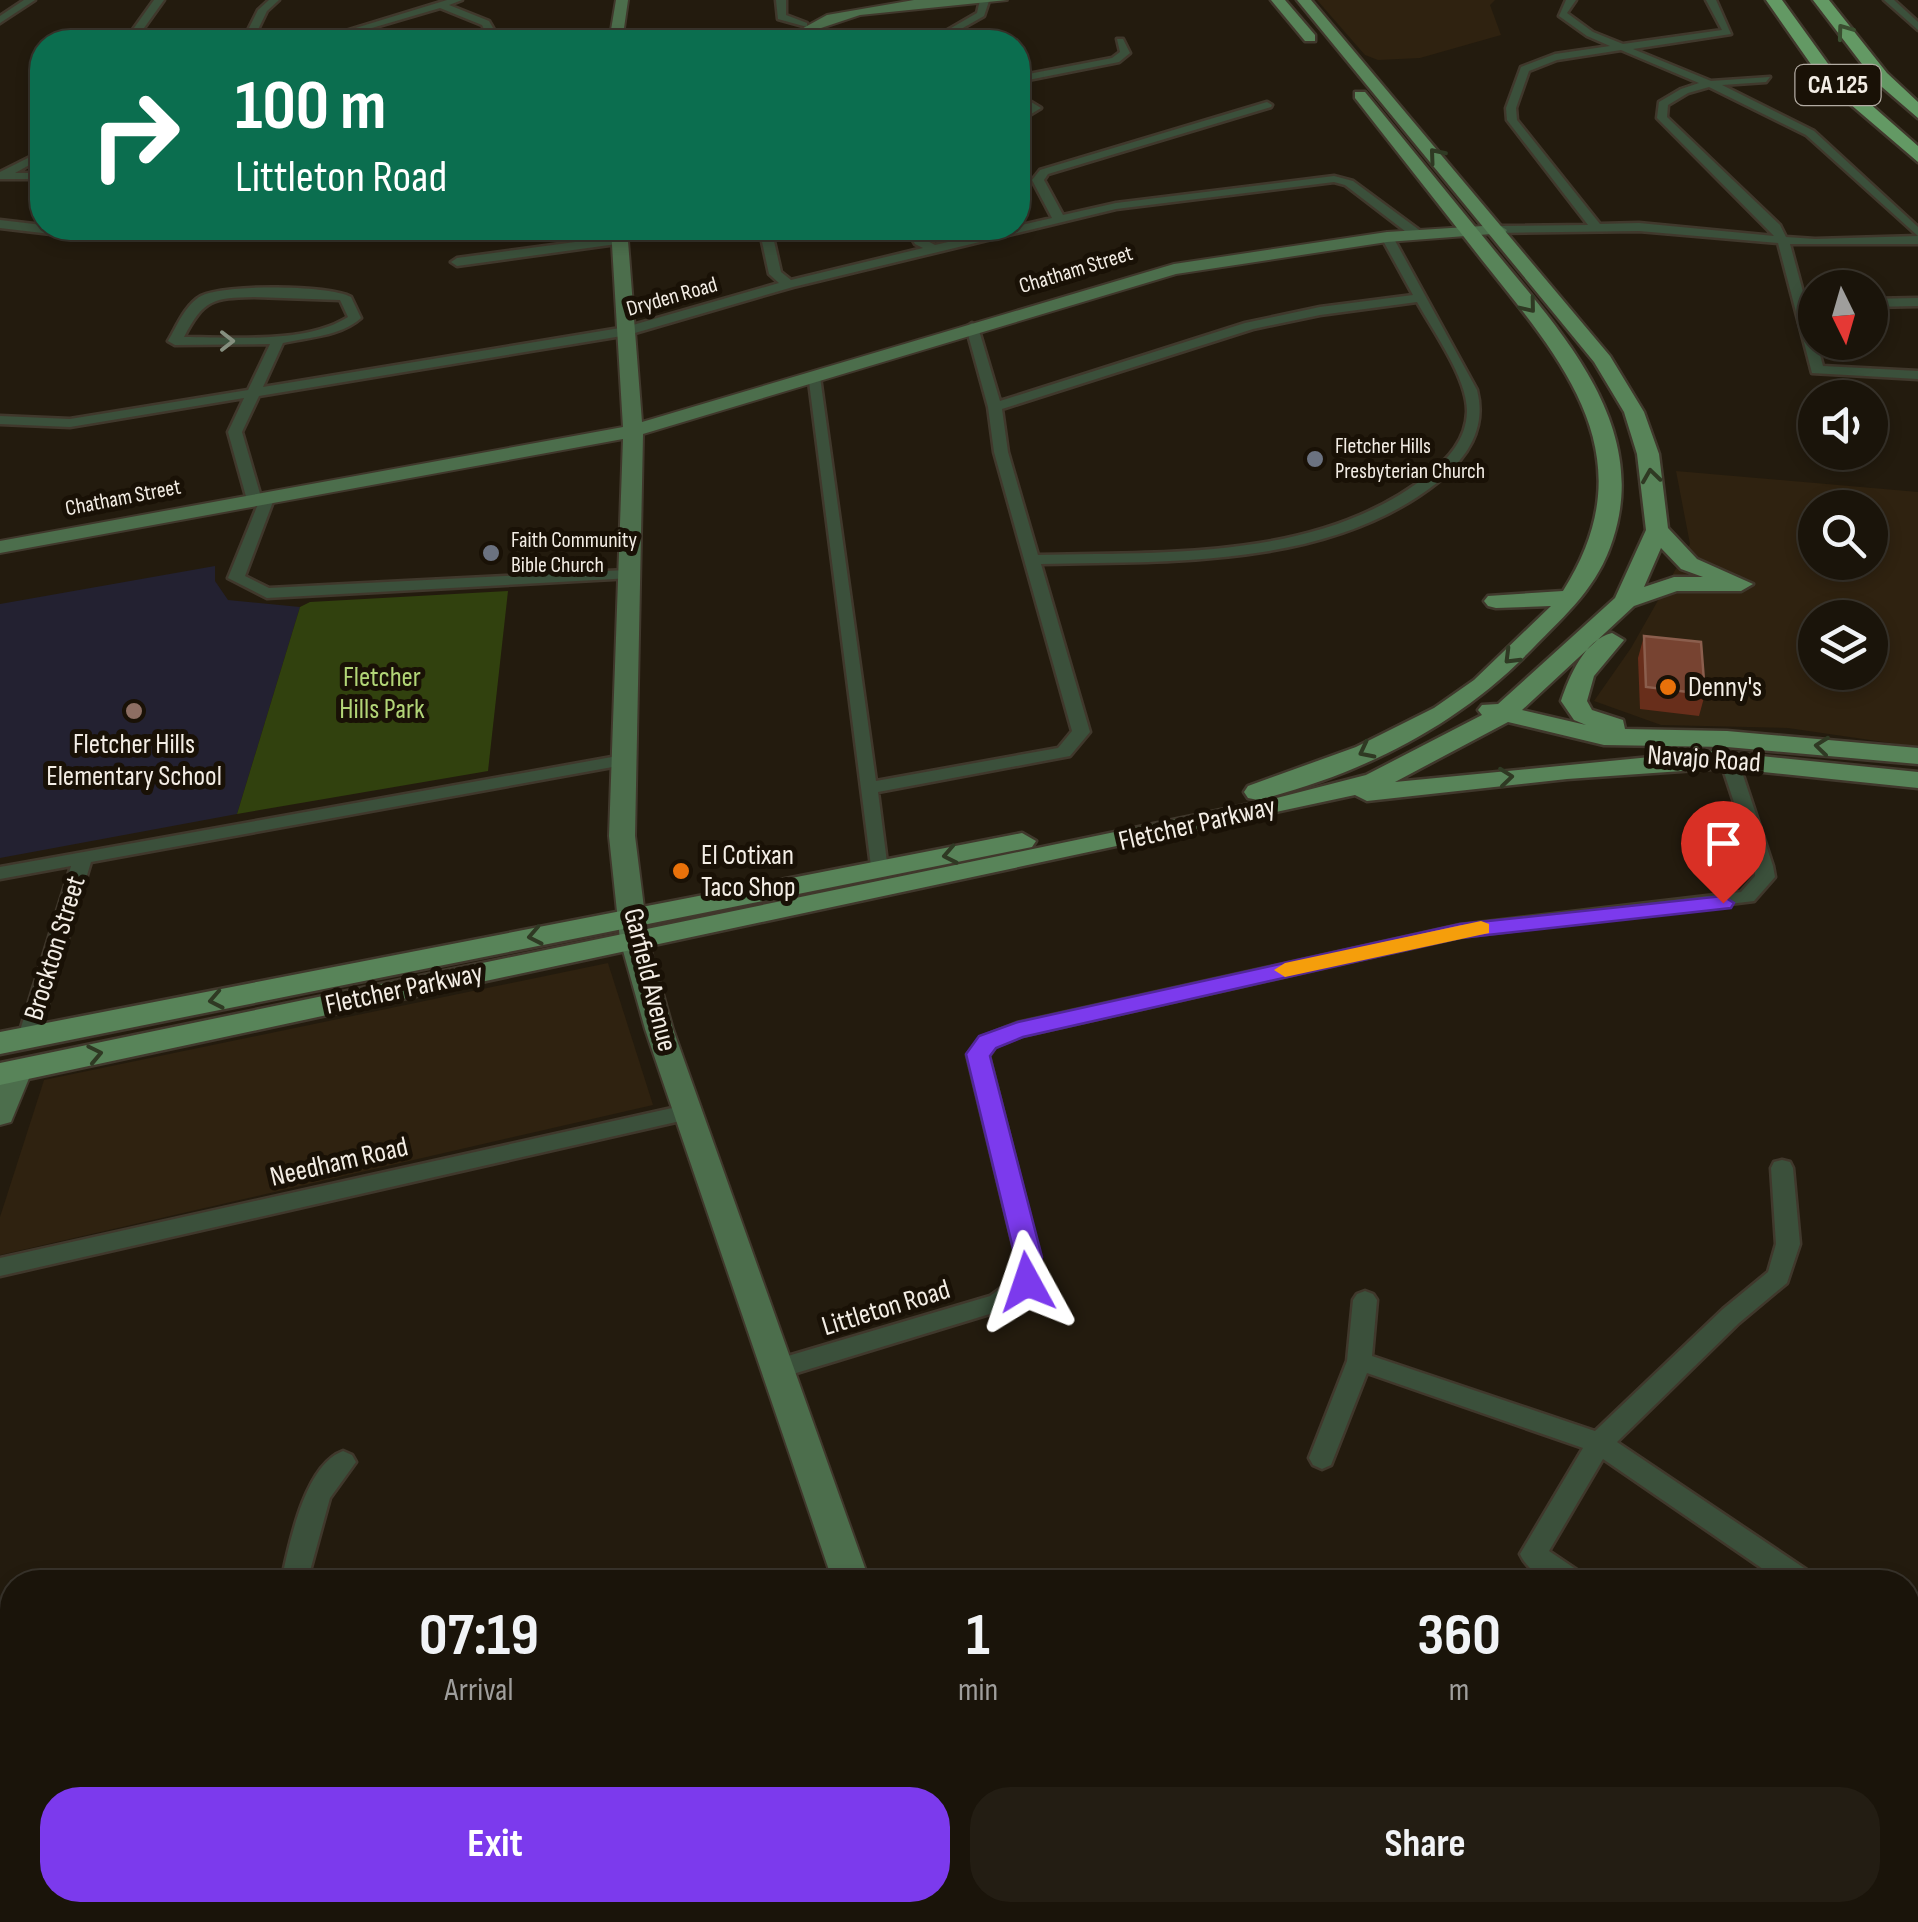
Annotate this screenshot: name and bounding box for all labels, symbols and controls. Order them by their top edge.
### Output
one-way arrow [1838,24,1856,43]
text: 100 m [235,65,386,149]
road number: CA 125 [1796,65,1880,105]
icon: right [70,70,200,200]
one-way arrow [1430,149,1448,167]
text: Littleton Road [235,150,447,205]
street label: Chatham Street [1016,240,1136,300]
north arrow [1798,270,1888,360]
map controls [1798,270,1888,690]
street label: Dryden Road [623,271,721,323]
one-way arrow [1517,295,1535,313]
one-way arrow [219,330,235,351]
button: sound [1798,380,1888,470]
place label: Fletcher Hills Presbyterian Church [1335,433,1485,485]
marker: Fletcher Hills Presbyterian Church [1304,448,1326,470]
one-way arrow [1641,468,1662,484]
street label: Chatham Street [63,474,183,522]
button: search [1798,490,1888,580]
place label: Faith Community Bible Church [511,527,637,579]
marker: Faith Community Bible Church [480,542,502,564]
button: layers [1798,600,1888,690]
one-way arrow [1505,645,1523,663]
park label: Fletcher Hills Park [339,661,425,726]
place label: Denny's [1688,671,1762,704]
marker: Denny's [1657,676,1679,698]
marker: Fletcher Hills Elementary School [123,700,145,722]
place label: Fletcher Hills Elementary School [46,728,222,793]
one-way arrow [1814,736,1830,757]
one-way arrow [1358,739,1376,759]
street label: Navajo Road [1646,739,1762,779]
one-way arrow [1498,767,1514,788]
street label: Fletcher Parkway [1115,790,1279,858]
pin [1681,801,1766,904]
icon: arrive [1696,816,1751,871]
place label: El Cotixan Taco Shop [701,839,796,904]
one-way arrow [942,844,959,865]
marker: El Cotixan Taco Shop [670,860,692,882]
street label: Brockton Street [17,872,93,1024]
street label: Garfield Avenue [616,905,684,1055]
one-way arrow [526,924,543,945]
street label: Fletcher Parkway [322,956,486,1022]
one-way arrow [208,988,225,1009]
one-way arrow [87,1045,104,1066]
street label: Needham Road [267,1130,411,1194]
position arrow [975,1230,1079,1334]
street label: Littleton Road [818,1273,954,1343]
text: 07:19 [419,1600,539,1672]
text: 1 [966,1600,990,1672]
text: 360 [1417,1600,1501,1672]
text: Arrival [445,1671,513,1710]
text: min [958,1671,998,1710]
text: m [1449,1671,1469,1710]
button: Exit [40,1787,950,1902]
button: Share [970,1787,1880,1902]

